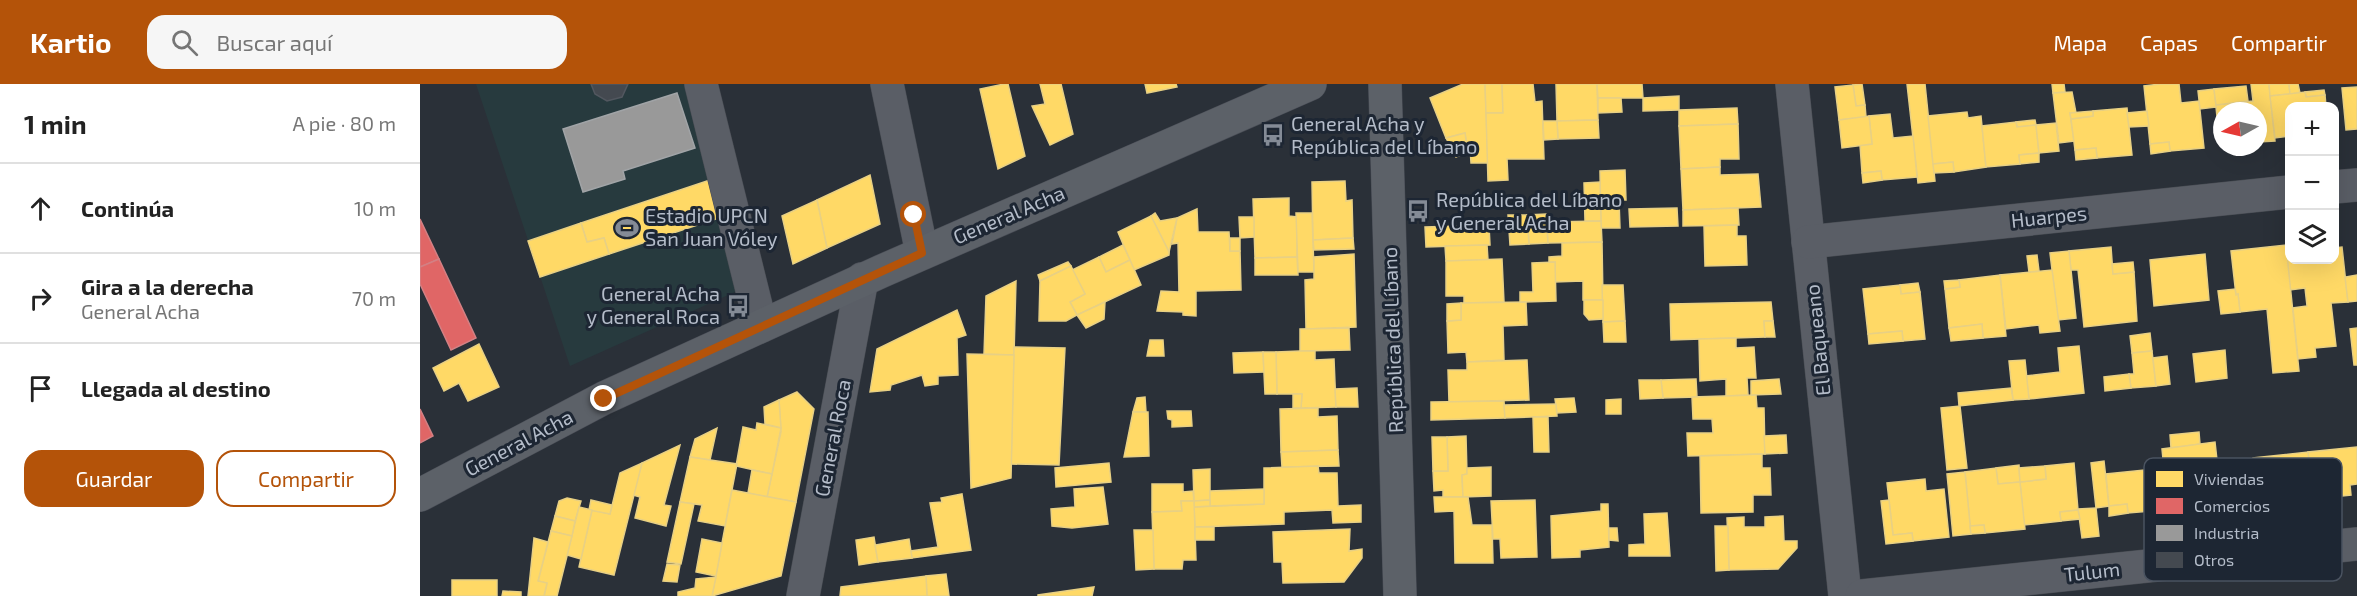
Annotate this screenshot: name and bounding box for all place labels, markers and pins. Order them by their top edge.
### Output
place label: General Acha y República del Líbano [1291,111,1477,158]
bus stop icon: General Acha y República del Líbano [1260,122,1286,148]
place label: República del Líbano y General Acha [1436,187,1622,234]
bus stop icon: República del Líbano y General Acha [1405,198,1431,224]
place label: Estadio UPCN San Juan Vóley [645,203,778,250]
sports icon: Estadio UPCN San Juan Vóley [614,215,640,241]
place label: General Acha y General Roca [586,281,720,328]
bus stop icon: General Acha y General Roca [725,293,751,319]

